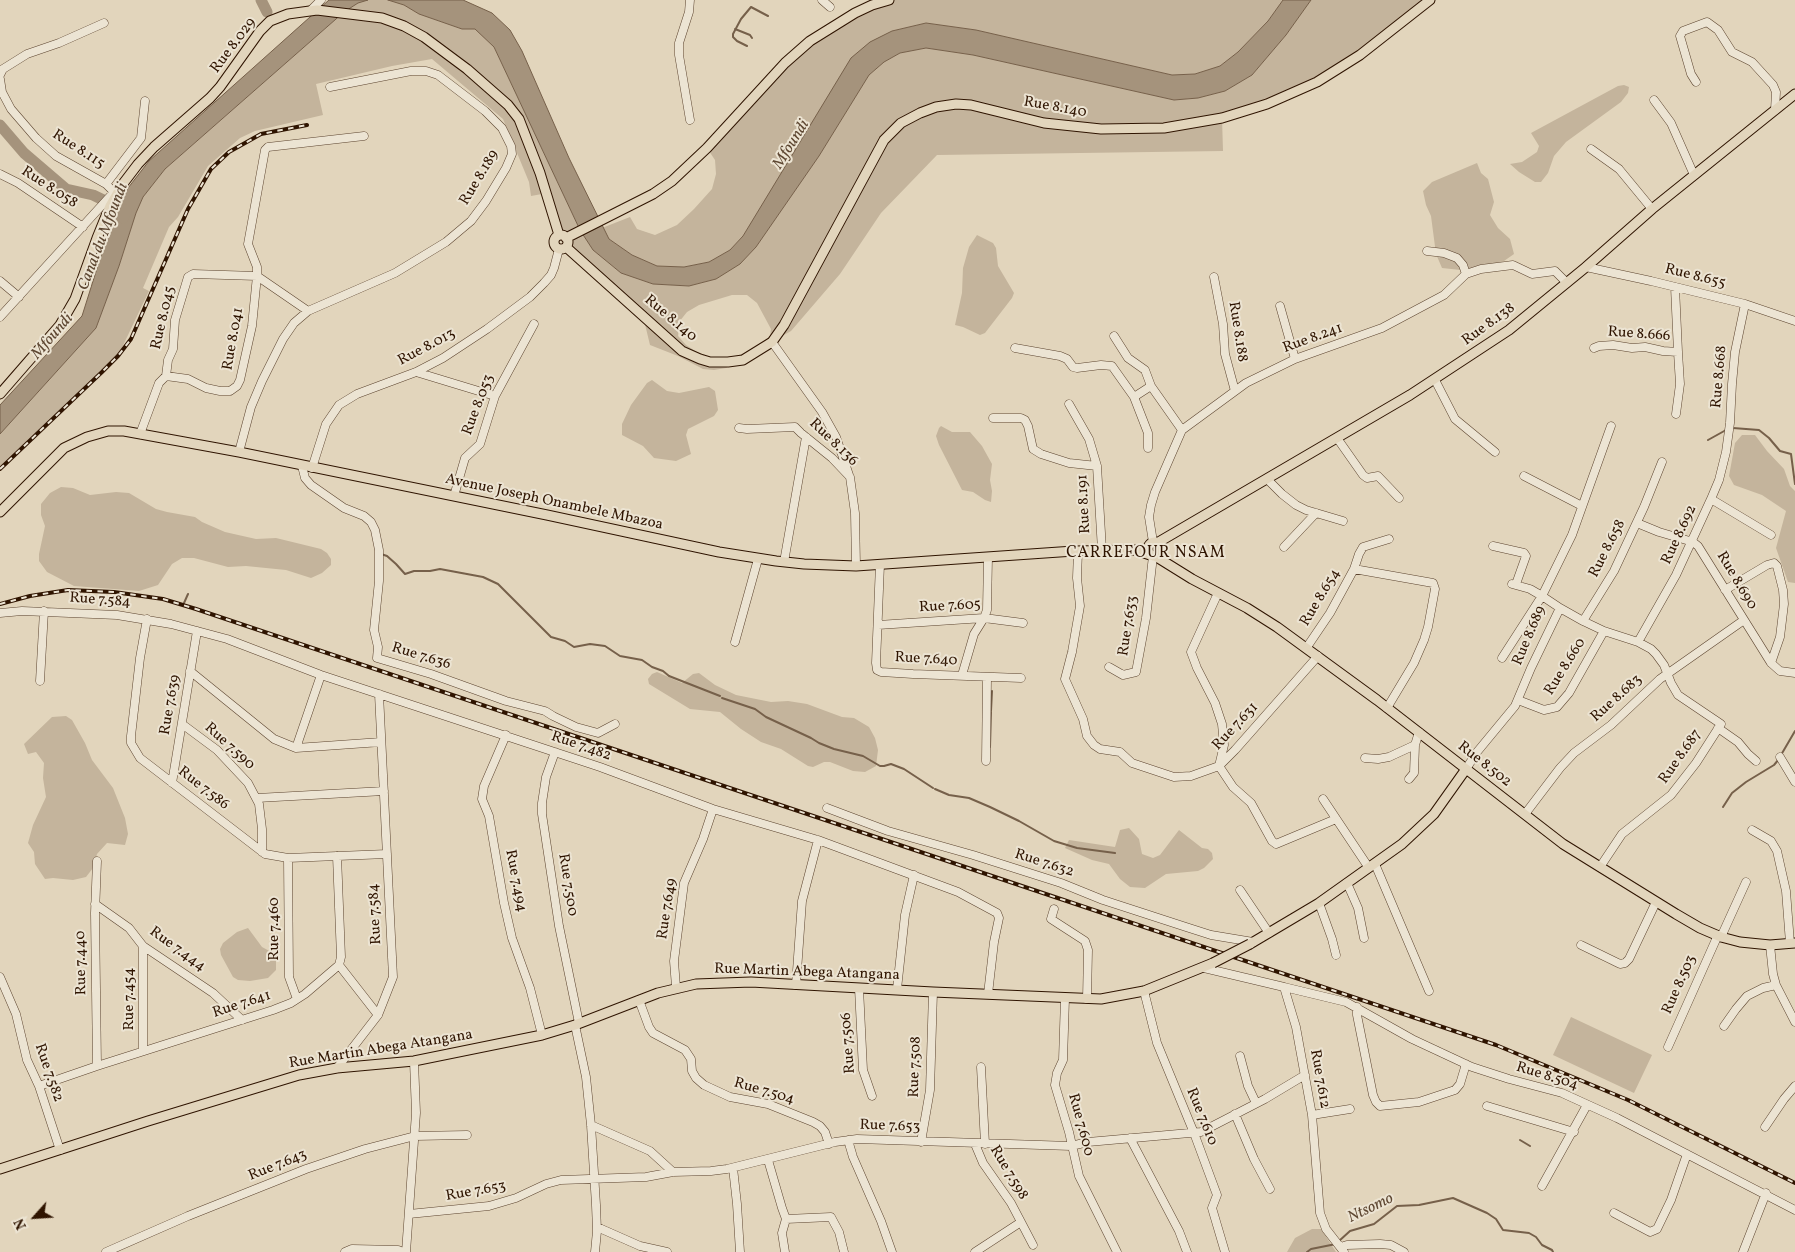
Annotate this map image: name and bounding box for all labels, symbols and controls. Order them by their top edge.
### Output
street label: Rue 8.029 [207,15,261,77]
street label: Rue 8.140 [1022,94,1088,122]
water label: Mfoundi [770,117,814,173]
street label: Rue 8.115 [48,126,108,174]
street label: Rue 8.189 [457,147,503,209]
street label: Rue 8.058 [17,163,81,213]
water label: Canal du Mfoundi [75,181,133,293]
street label: Rue 8.655 [1663,261,1727,293]
street label: Rue 8.045 [148,285,180,351]
street label: Rue 8.140 [640,292,700,346]
street label: Rue 8.188 [1223,300,1251,364]
street label: Rue 8.138 [1459,300,1519,350]
street label: Rue 8.041 [220,306,248,372]
water label: Mfoundi [28,310,78,364]
street label: Rue 8.241 [1281,320,1345,358]
street label: Rue 8.666 [1607,324,1671,346]
street label: Rue 8.013 [395,325,459,371]
street label: Rue 8.668 [1708,345,1732,409]
street label: Rue 8.053 [459,372,499,438]
street label: Rue 8.136 [805,415,861,471]
street label: Avenue Joseph Onambele Mbazoa [444,471,664,535]
street label: Rue 8.191 [1074,474,1096,534]
street label: Rue 8.692 [1658,502,1702,568]
street label: Rue 8.658 [1586,517,1630,581]
district label: CARREFOUR NSAM [1065,544,1227,564]
street label: Rue 8.690 [1712,549,1760,613]
street label: Rue 8.654 [1297,566,1345,630]
street label: Rue 7.584 [69,590,131,612]
street label: Rue 7.633 [1115,595,1143,657]
street label: Rue 7.605 [919,596,981,618]
street label: Rue 8.689 [1509,603,1551,669]
street label: Rue 8.660 [1541,635,1591,699]
street label: Rue 7.636 [389,640,453,674]
street label: Rue 7.640 [894,649,958,671]
street label: Rue 8.683 [1588,671,1646,727]
street label: Rue 7.639 [157,674,185,736]
street label: Rue 7.631 [1209,699,1263,755]
street label: Rue 7.590 [200,720,258,774]
street label: Rue 8.687 [1656,726,1706,788]
street label: Rue 7.482 [549,728,613,766]
street label: Rue 8.502 [1453,738,1515,792]
street label: Rue 7.586 [174,763,232,815]
street label: Rue 7.632 [1012,846,1076,882]
street label: Rue 7.494 [500,848,530,914]
street label: Rue 7.500 [553,852,581,918]
street label: Rue 7.649 [654,877,682,941]
street label: Rue 7.584 [365,883,387,945]
street label: Rue 7.460 [266,897,284,961]
street label: Rue 7.444 [145,924,209,976]
street label: Rue 7.440 [72,930,92,996]
street label: Rue 8.503 [1659,953,1701,1017]
street label: Rue Martin Abega Atangana [714,961,900,985]
street label: Rue 7.454 [121,968,139,1030]
street label: Rue 7.641 [211,987,273,1023]
street label: Rue 7.506 [838,1012,860,1074]
street label: Rue Martin Abega Atangana [288,1027,474,1073]
street label: Rue 7.508 [906,1036,926,1098]
street label: Rue 7.582 [30,1041,66,1105]
street label: Rue 7.612 [1305,1048,1333,1110]
street label: Rue 8.504 [1514,1059,1580,1095]
street label: Rue 7.504 [732,1075,796,1109]
street label: Rue 7.610 [1181,1086,1221,1148]
street label: Rue 7.600 [1063,1092,1097,1158]
street label: Rue 7.653 [859,1117,921,1137]
street label: Rue 7.598 [985,1143,1031,1203]
street label: Rue 7.643 [246,1146,310,1186]
street label: Rue 7.653 [445,1178,507,1206]
water label: Ntsomo [1345,1190,1397,1228]
north arrow [10,1192,60,1242]
text: N [10,1215,32,1233]

